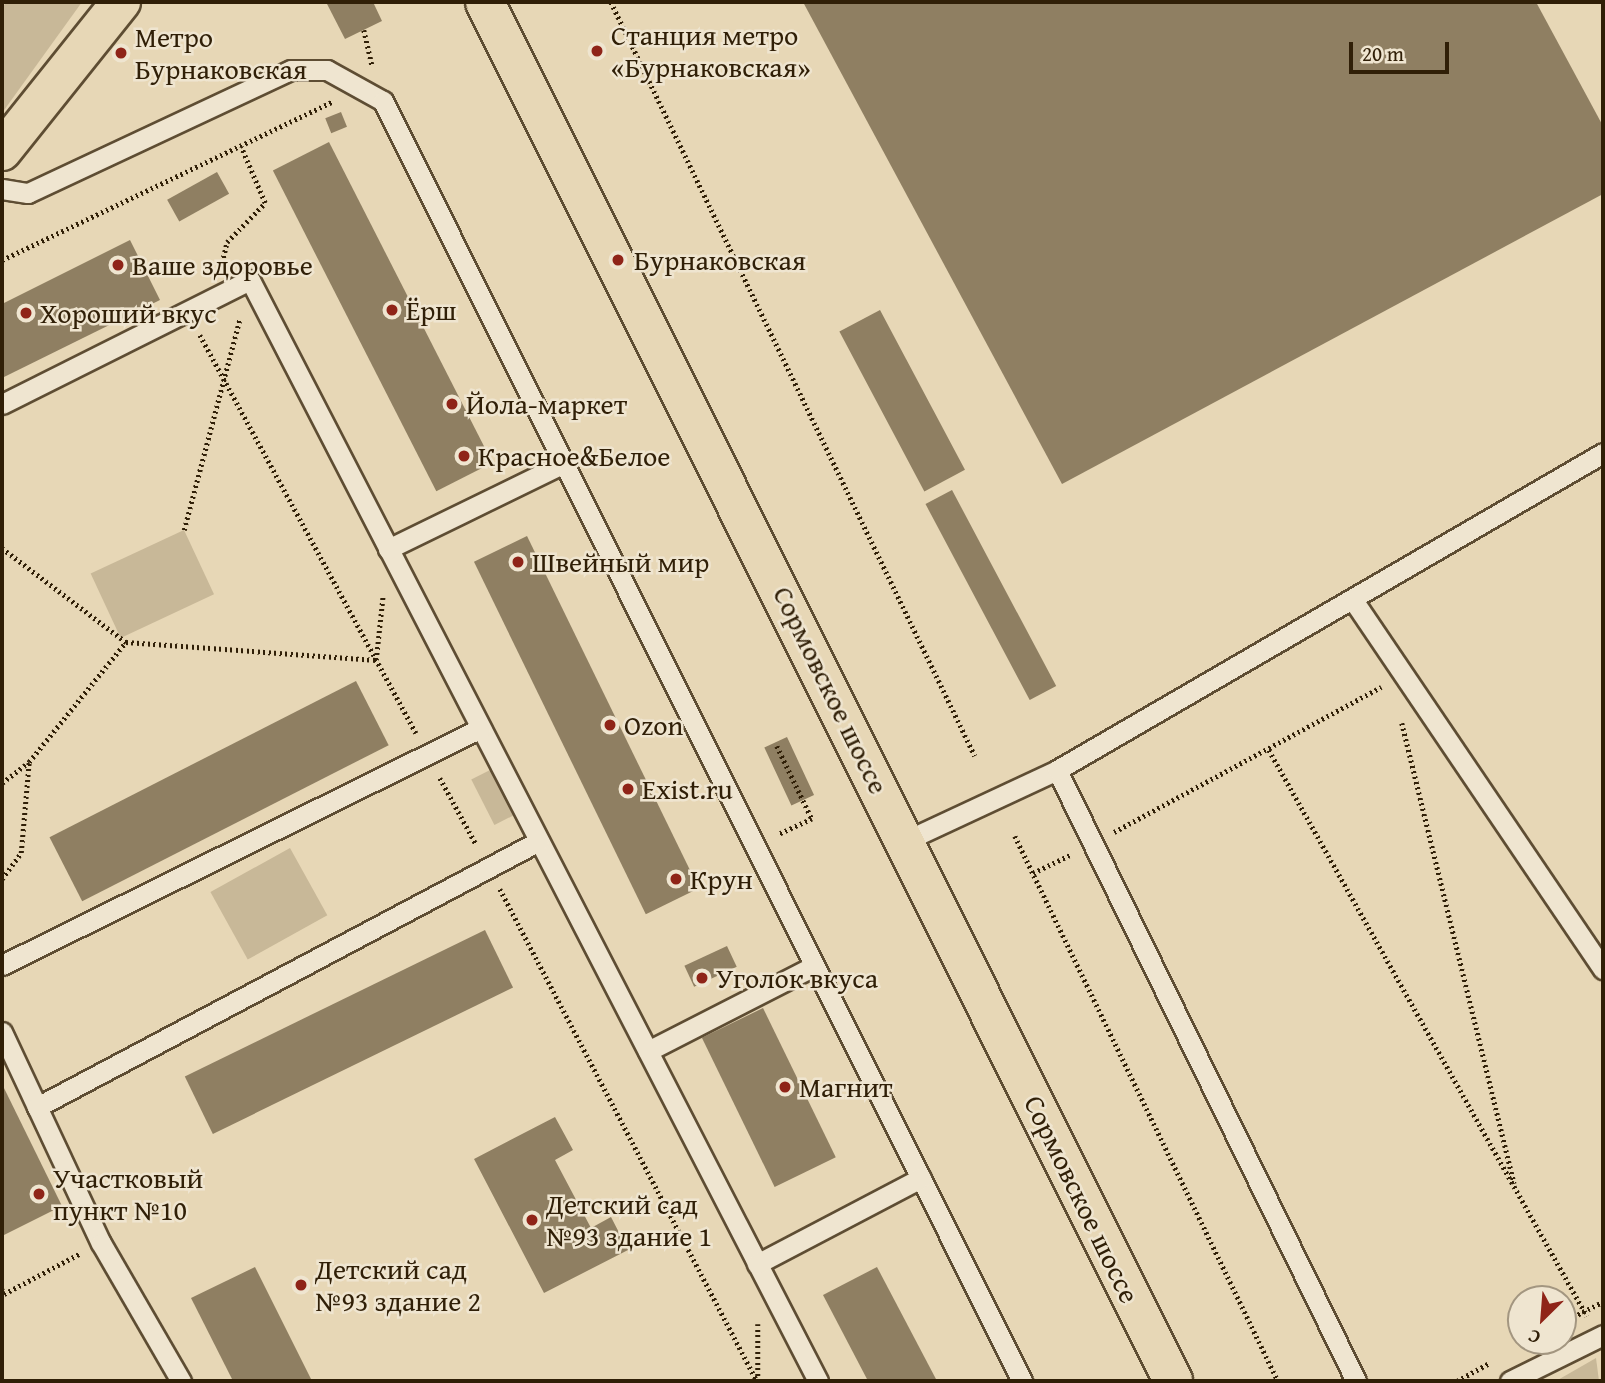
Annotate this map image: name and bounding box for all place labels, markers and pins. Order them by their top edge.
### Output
place label: Станция метро «Бурнаковская» [611,18,811,84]
place label: Метро Бурнаковская [135,20,307,86]
marker: Станция метро «Бурнаковская» [589,43,605,59]
marker: Метро Бурнаковская [113,45,129,61]
place label: Бурнаковская [634,243,806,277]
place label: Ваше здоровье [132,248,313,282]
marker: Бурнаковская [608,250,628,270]
marker: Ваше здоровье [110,257,126,273]
place label: Ёрш [406,293,456,327]
place label: Хороший вкус [40,296,217,330]
marker: Ёрш [384,302,400,318]
marker: Хороший вкус [18,305,34,321]
place label: Йола-маркет [466,387,627,421]
marker: Йола-маркет [444,396,460,412]
place label: Красное&Белое [478,439,670,473]
marker: Красное&Белое [456,448,472,464]
place label: Швейный мир [532,545,709,579]
marker: Швейный мир [510,554,526,570]
place label: Ozon [624,708,683,742]
marker: Ozon [602,717,618,733]
place label: Exist.ru [642,772,733,806]
marker: Exist.ru [620,781,636,797]
place label: Крун [690,862,753,896]
marker: Крун [668,871,684,887]
place label: Уголок вкуса [716,961,878,995]
marker: Уголок вкуса [694,970,710,986]
place label: Магнит [799,1070,893,1104]
marker: Магнит [777,1079,793,1095]
place label: Участковый пункт №10 [53,1161,203,1227]
marker: Участковый пункт №10 [31,1186,47,1202]
place label: Детский сад №93 здание 1 [546,1187,712,1253]
marker: Детский сад №93 здание 1 [524,1212,540,1228]
place label: Детский сад №93 здание 2 [315,1252,481,1318]
marker: Детский сад №93 здание 2 [293,1277,309,1293]

